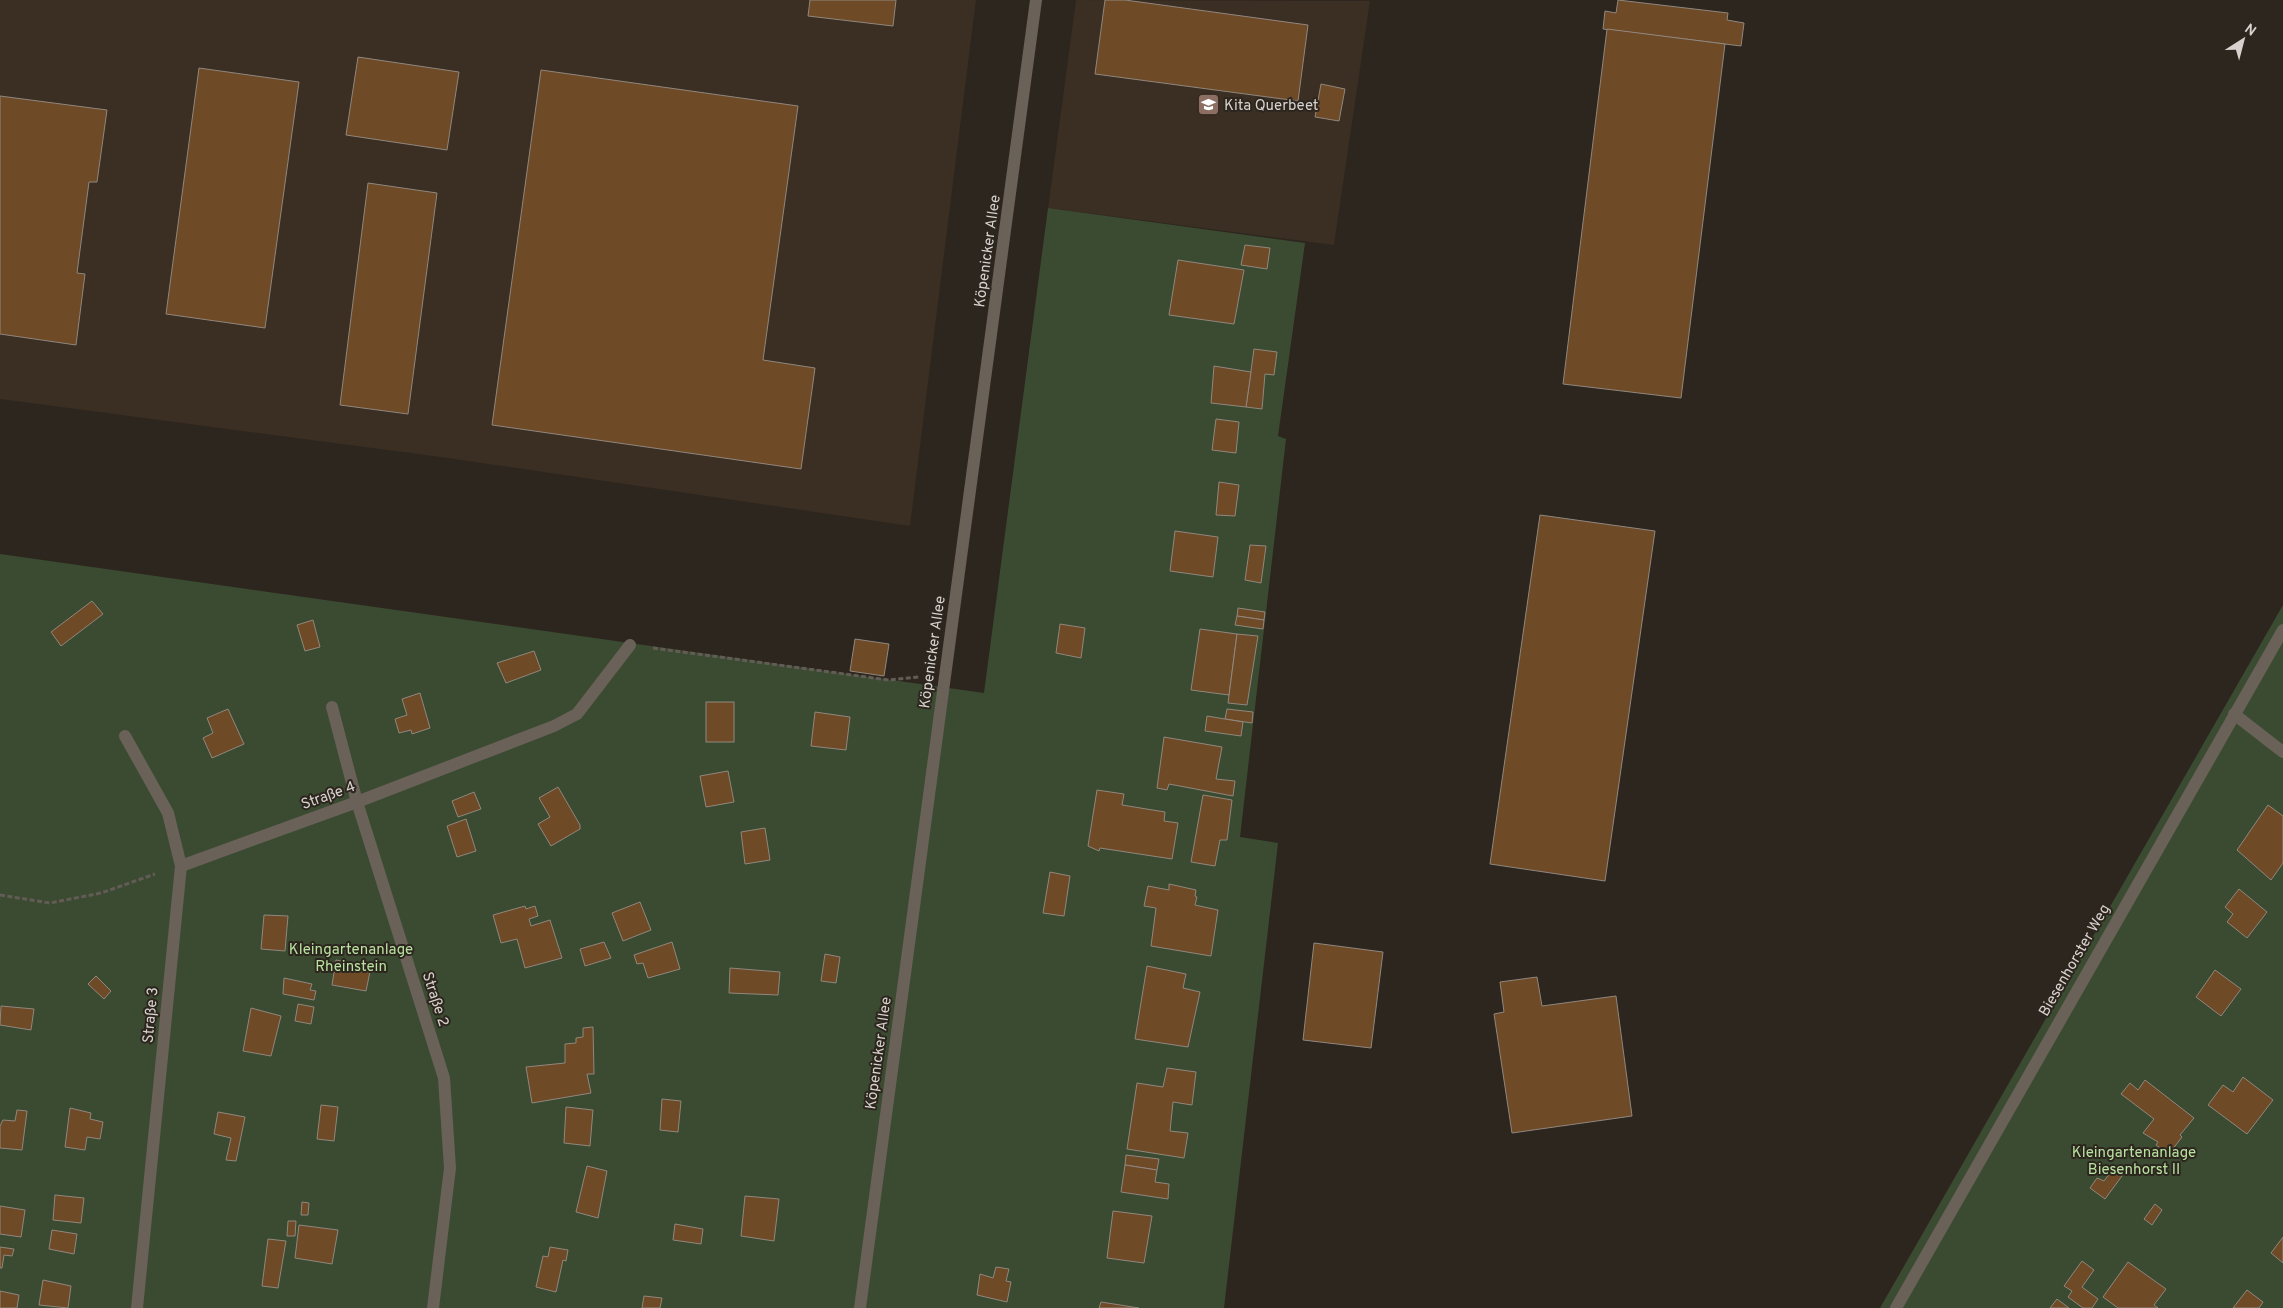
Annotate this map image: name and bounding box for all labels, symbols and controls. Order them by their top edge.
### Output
north arrow [2218,15,2268,65]
text: N [2241,21,2259,41]
school or university icon: Kita Querbeet [1196,93,1220,117]
place label: Kita Querbeet [1224,97,1319,116]
street label: Köpenicker Allee [971,194,1006,309]
street label: Köpenicker Allee [916,595,951,710]
street label: Straße 4 [299,778,358,815]
street label: Biesenhorster Weg [2035,901,2115,1020]
park label: Kleingartenanlage Rheinstein [289,941,413,977]
street label: Straße 2 [417,970,452,1029]
street label: Straße 3 [140,986,163,1044]
street label: Köpenicker Allee [862,996,897,1111]
park label: Kleingartenanlage Biesenhorst II [2072,1144,2196,1180]

